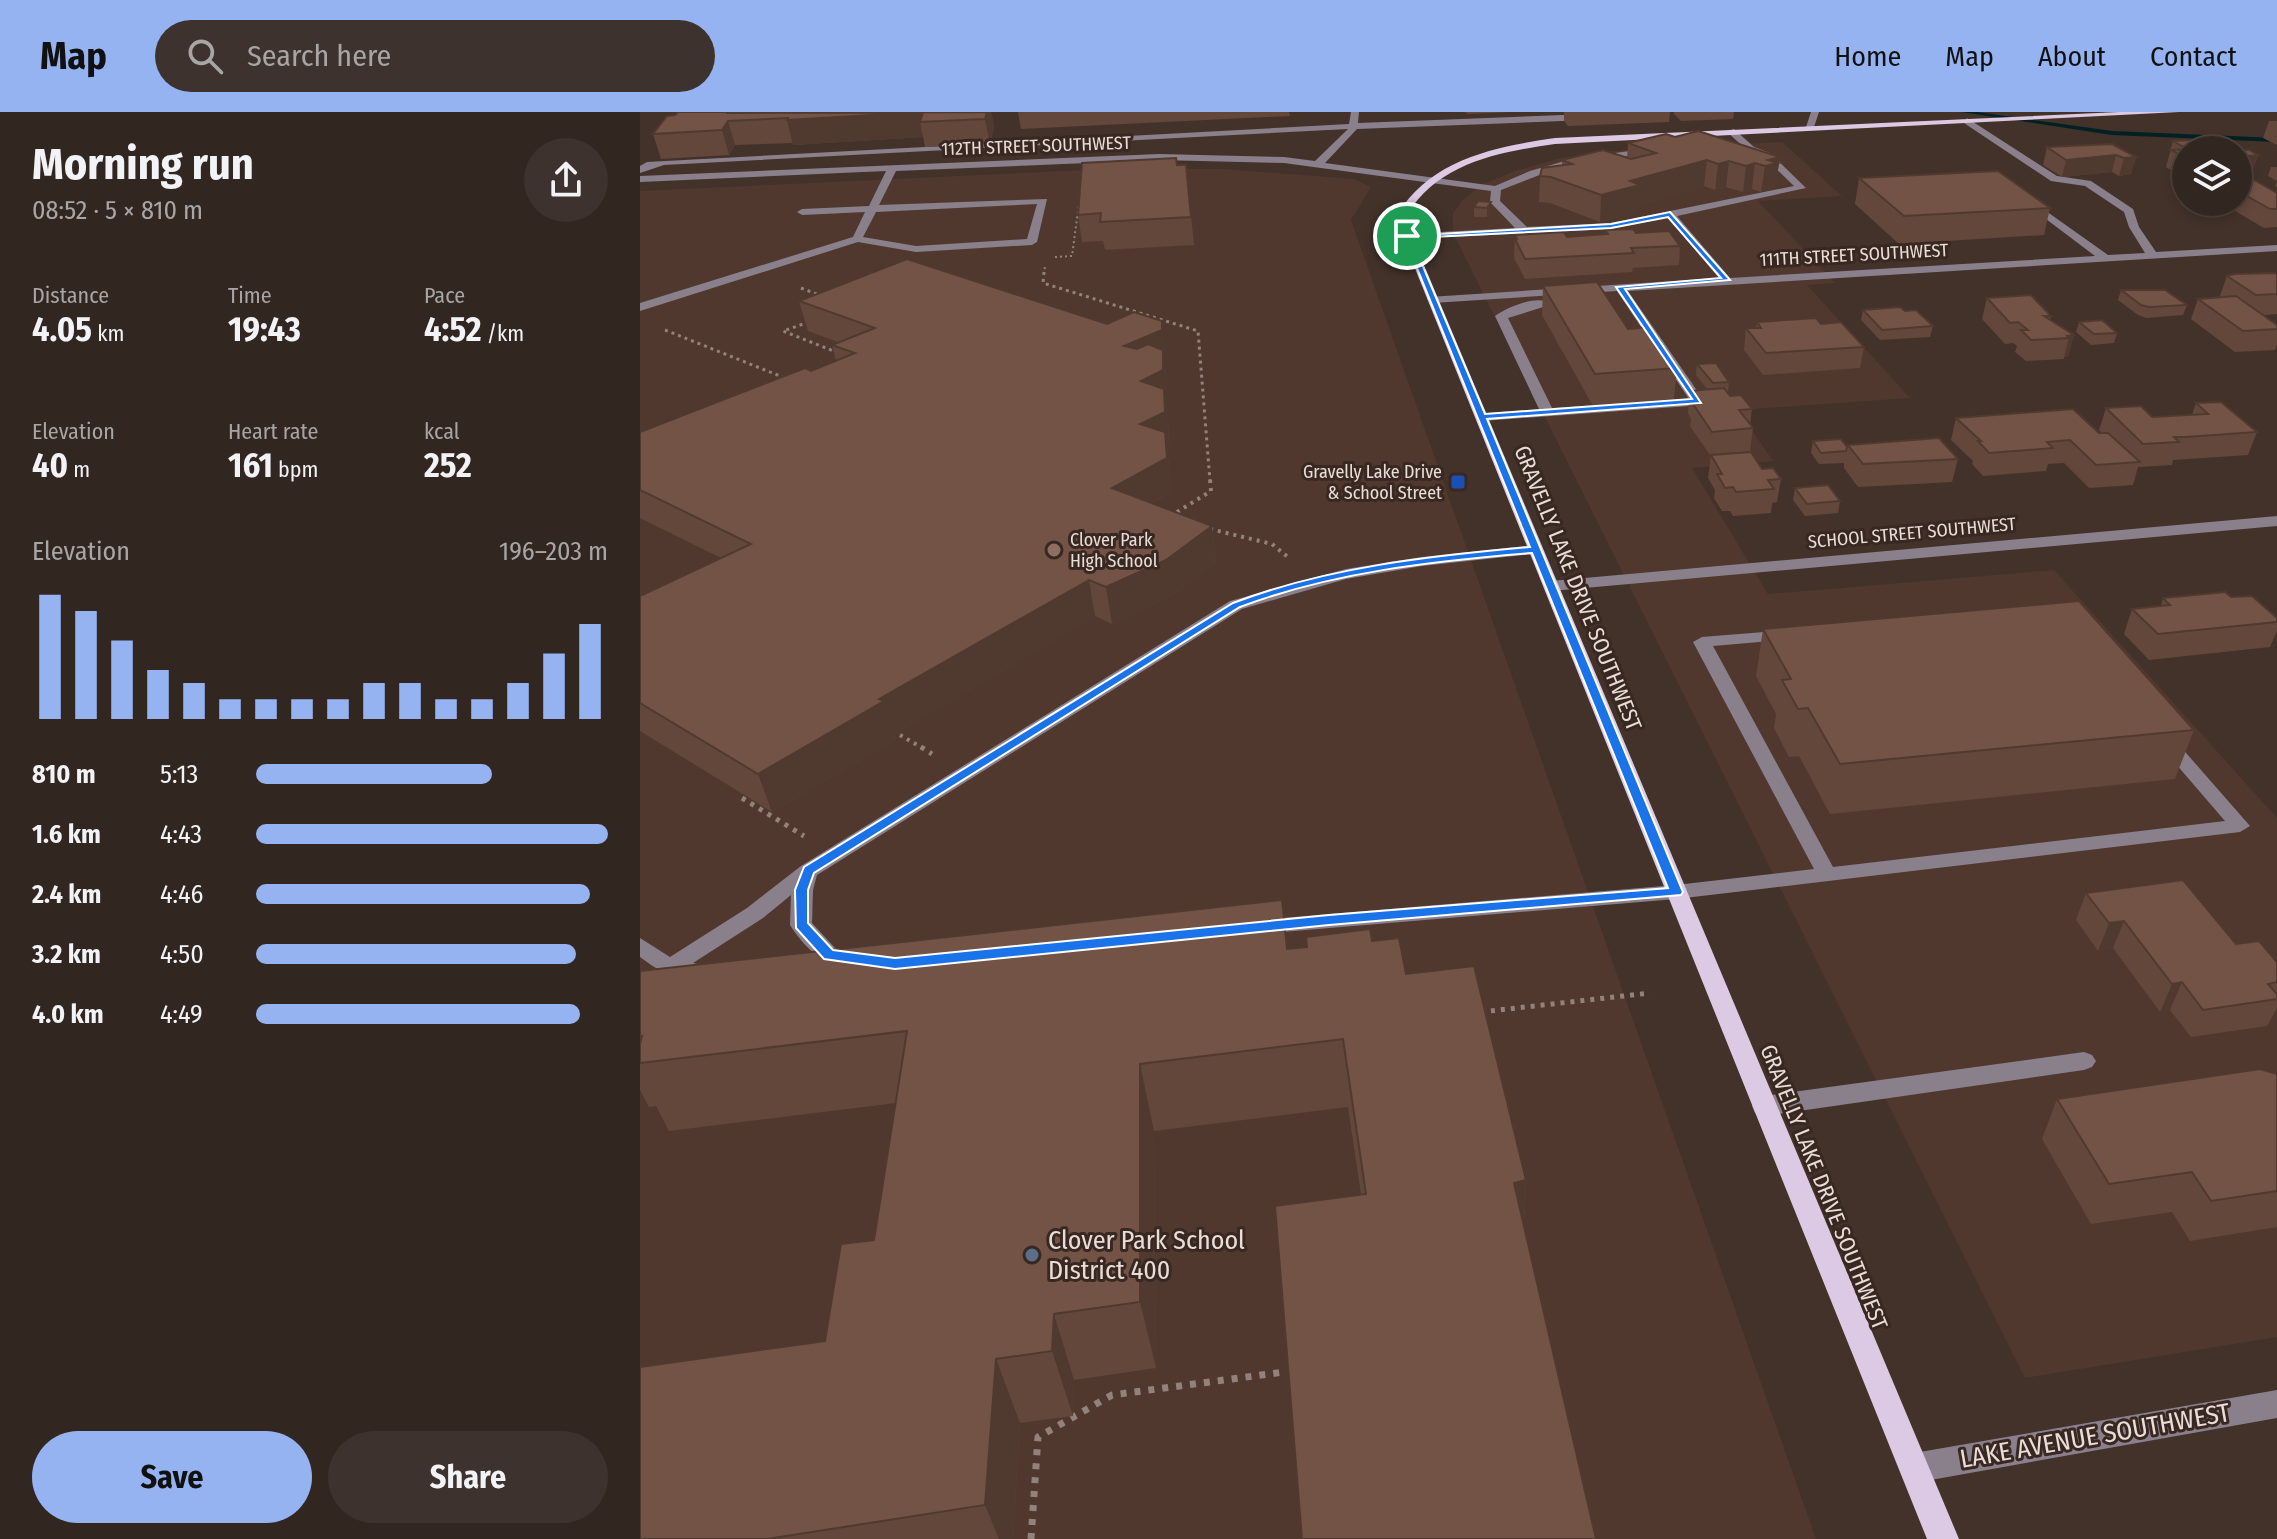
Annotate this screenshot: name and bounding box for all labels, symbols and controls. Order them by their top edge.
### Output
search box [155,20,715,92]
text: Map [40,33,107,79]
icon: search [183,34,227,78]
text: Search here [247,38,391,74]
text: Home [1834,40,1901,73]
text: Map [1945,40,1994,73]
text: About [2038,40,2106,73]
text: Contact [2150,40,2237,73]
street label: 112TH STREET SOUTHWEST [941,132,1132,160]
map controls [2172,136,2252,216]
button: layers [2172,136,2252,216]
text: Morning run [32,138,254,191]
button: share [524,138,608,222]
text: 08:52 · 5 × 810 m [32,195,203,226]
pin [1373,202,1441,270]
icon: arrive [1385,214,1429,258]
street label: 111TH STREET SOUTHWEST [1759,239,1950,271]
text: Distance [32,282,109,309]
text: Time [228,282,272,309]
text: Pace [424,282,465,309]
text: 4.05 [32,309,92,350]
text: 19:43 [228,309,301,350]
text: 4:52 [424,309,482,350]
text: km [92,320,124,347]
text: /km [482,320,524,347]
text: Elevation [32,418,115,445]
text: Heart rate [228,418,318,445]
text: kcal [424,418,460,445]
street label: GRAVELLY LAKE DRIVE SOUTHWEST [1508,442,1648,735]
text: 40 [32,445,68,486]
text: 161 [228,445,273,486]
text: 252 [424,445,472,486]
text: m [68,456,90,483]
text: bpm [273,456,318,483]
place label: Gravelly Lake Drive & School Street [1303,461,1442,504]
marker: Gravelly Lake Drive & School Street [1449,473,1467,491]
street label: SCHOOL STREET SOUTHWEST [1807,513,2018,553]
place label: Clover Park High School [1070,529,1158,572]
text: Elevation [32,536,130,567]
text: 196–203 m [499,536,608,567]
marker: Clover Park High School [1045,541,1063,559]
text: 810 m [32,759,96,790]
text: 5:13 [160,759,198,790]
text: 1.6 km [32,819,101,850]
text: 4:43 [160,819,202,850]
text: 2.4 km [32,879,101,910]
text: 4:46 [160,879,203,910]
text: 3.2 km [32,939,101,970]
text: 4:50 [160,939,204,970]
text: 4.0 km [32,999,104,1030]
text: 4:49 [160,999,203,1030]
street label: GRAVELLY LAKE DRIVE SOUTHWEST [1754,1041,1894,1334]
place label: Clover Park School District 400 [1048,1225,1245,1286]
marker: Clover Park School District 400 [1023,1246,1041,1264]
street label: LAKE AVENUE SOUTHWEST [1958,1397,2232,1475]
button: Save [32,1431,312,1523]
button: Share [328,1431,608,1523]

